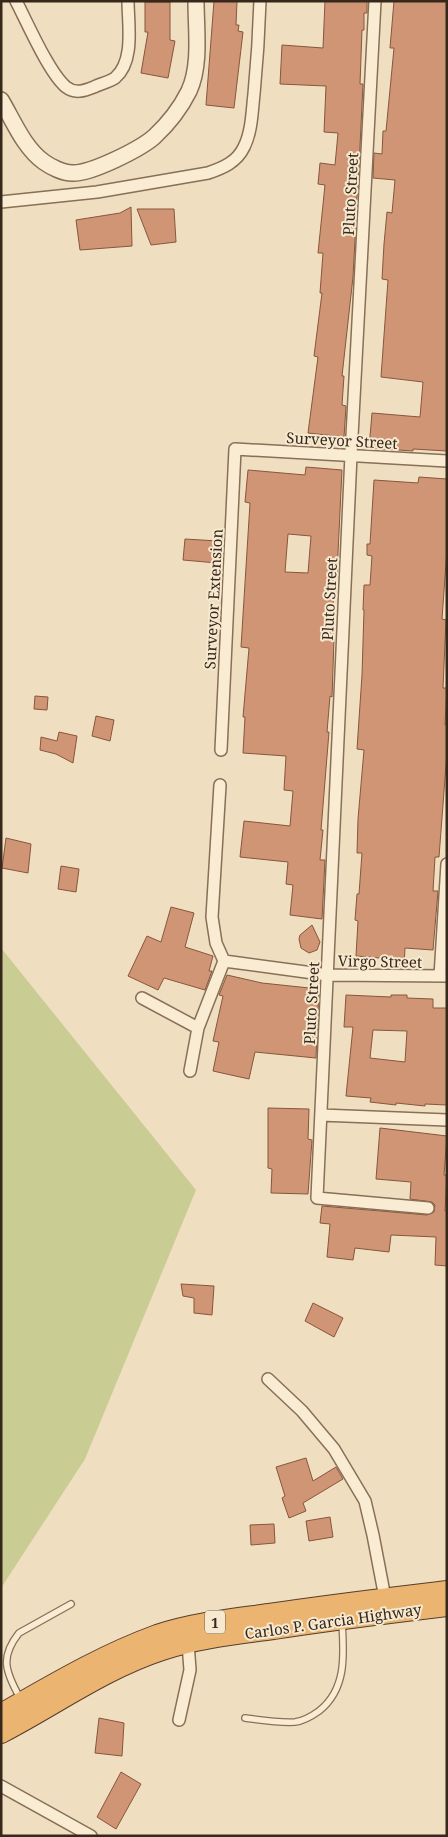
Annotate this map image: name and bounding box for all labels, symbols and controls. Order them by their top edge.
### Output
street label: Pluto Street [338,152,362,236]
street label: Surveyor Street [286,427,398,453]
street label: Surveyor Extension [199,528,227,670]
street label: Pluto Street [317,557,341,641]
street label: Virgo Street [338,950,422,972]
street label: Pluto Street [299,961,323,1045]
street label: Carlos P. Garcia Highway [243,1599,423,1643]
road number: 1 [205,1610,225,1634]

